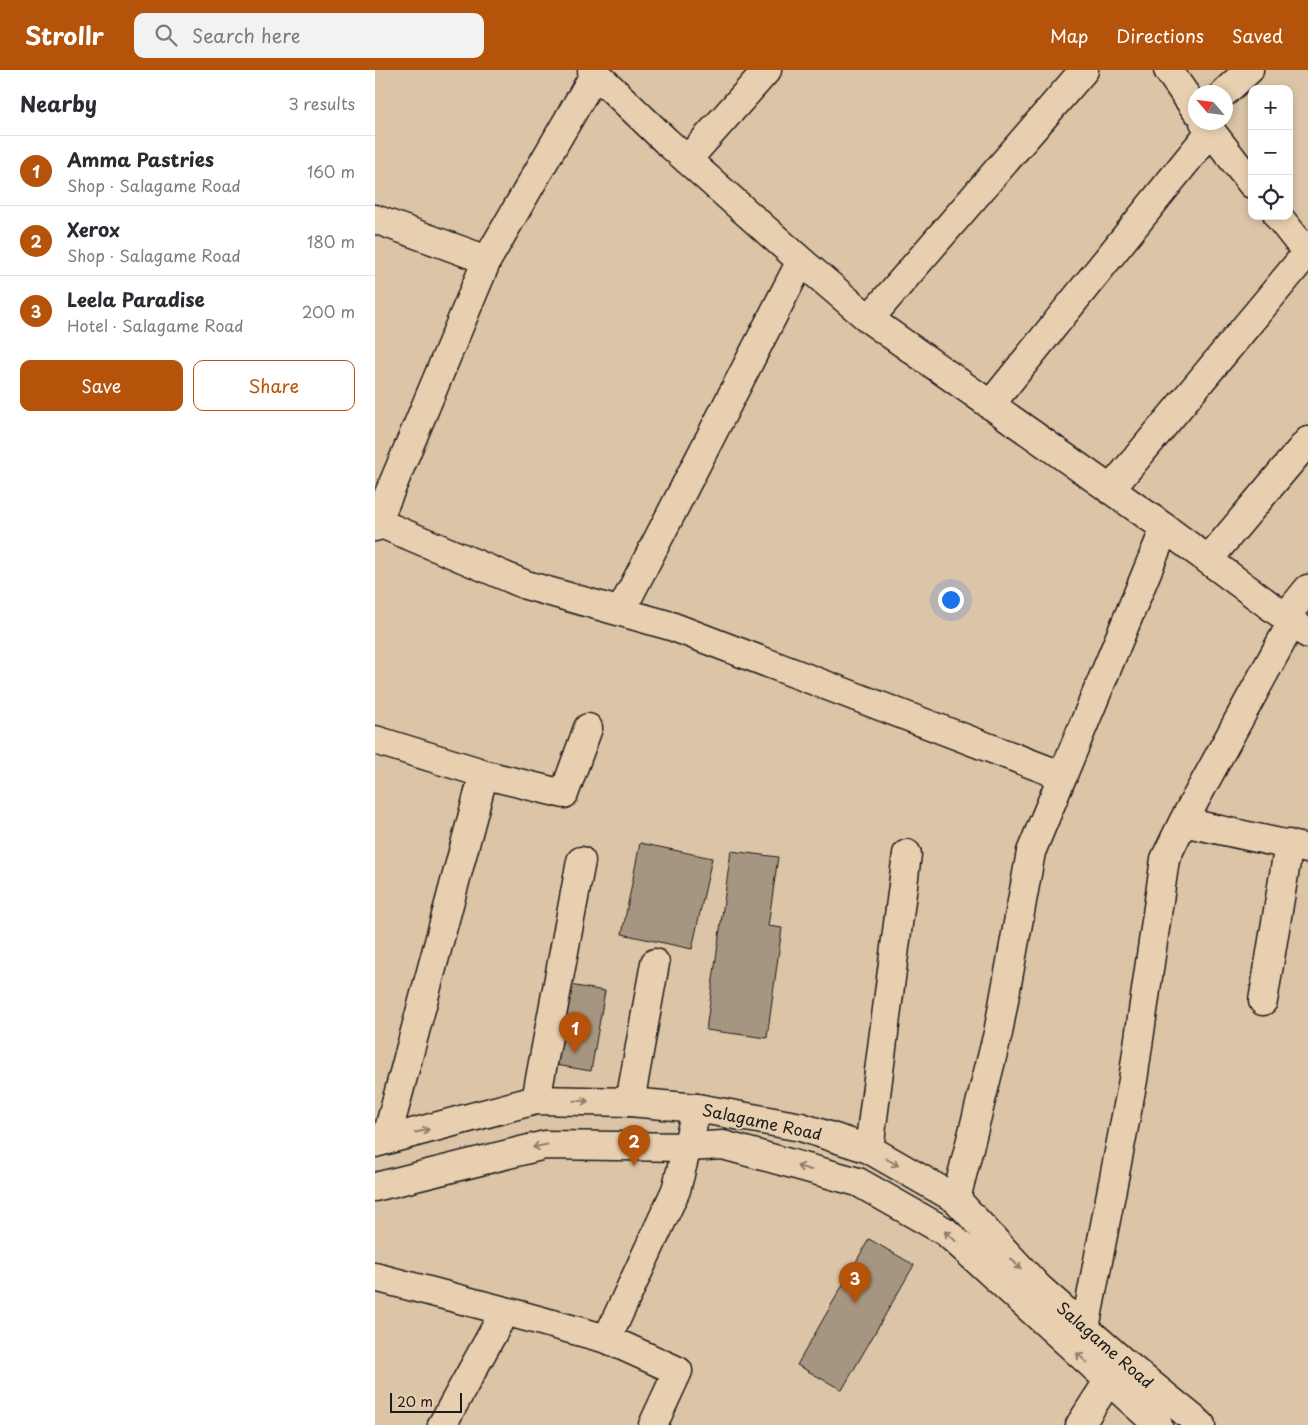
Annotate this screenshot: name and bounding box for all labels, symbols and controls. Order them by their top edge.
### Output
search box [134,13,484,58]
text: Strollr [25,17,104,53]
icon: search [152,21,180,49]
text: Search here [192,21,301,49]
text: Map [1050,22,1088,49]
text: Directions [1116,22,1204,49]
text: Saved [1232,22,1283,49]
north arrow [1188,85,1233,130]
map controls [1248,85,1293,220]
button: + [1248,85,1293,130]
text: Nearby [20,87,97,119]
text: 3 results [288,91,355,115]
button: − [1248,130,1293,175]
text: Amma Pastries [67,145,214,173]
text: 1 [32,159,40,183]
text: 160 m [307,159,355,183]
text: Shop · Salagame Road [67,173,241,197]
button: locate [1248,175,1293,220]
text: Xerox [67,215,120,243]
text: 2 [30,229,42,253]
text: 180 m [307,229,355,253]
text: Shop · Salagame Road [67,243,241,267]
text: Leela Paradise [67,285,205,313]
text: 3 [31,299,41,323]
text: 200 m [302,299,355,323]
text: Hotel · Salagame Road [67,313,244,337]
button: Save [20,360,183,411]
button: Share [193,360,355,411]
your location [938,587,964,613]
pin: 1 [559,1012,591,1053]
one-way arrow [572,1096,589,1106]
street label: Salagame Road [700,1097,824,1145]
one-way arrow [414,1125,430,1135]
pin: 2 [618,1125,650,1166]
one-way arrow [532,1142,548,1152]
one-way arrow [884,1158,899,1167]
one-way arrow [797,1162,813,1172]
one-way arrow [943,1231,956,1242]
one-way arrow [1010,1257,1022,1270]
pin: 3 [839,1262,871,1303]
street label: Salagame Road [1052,1295,1159,1393]
one-way arrow [1076,1352,1089,1364]
scale bar [390,1390,463,1413]
text: 20 m [397,1391,433,1412]

